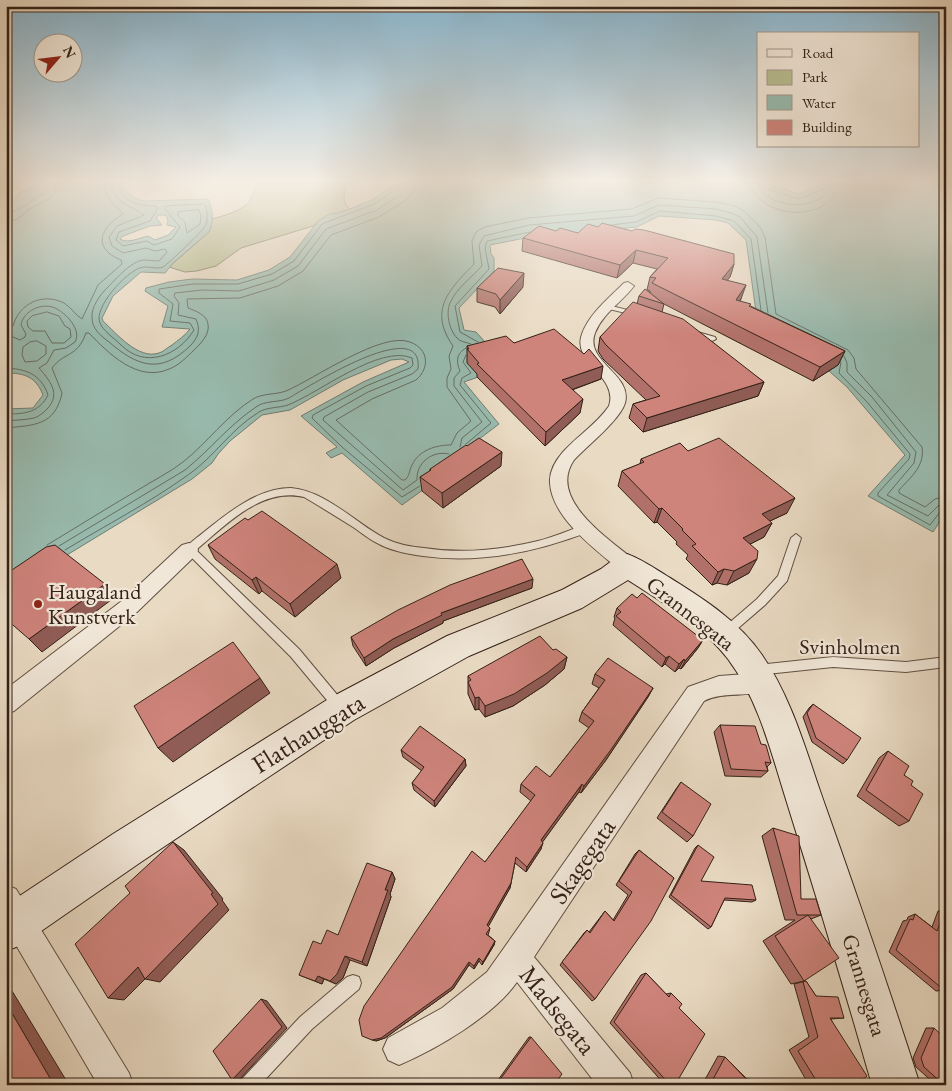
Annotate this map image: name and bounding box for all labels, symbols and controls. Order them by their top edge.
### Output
north arrow [32,32,82,82]
legend [757,32,920,148]
text: N [59,43,80,62]
text: Road [802,43,834,62]
text: Park [802,67,829,86]
text: Water [802,93,836,112]
text: Building [802,117,852,136]
street label: Grannesgata [640,570,741,657]
place label: Haugaland Kunstverk [48,577,142,631]
marker: Haugaland Kunstverk [32,598,44,610]
street label: Svinholmen [799,632,901,661]
street label: Flathauggata [245,685,371,781]
street label: Skagegata [541,811,623,910]
street label: Grannesgata [835,931,894,1040]
street label: Madsegata [512,958,605,1062]

